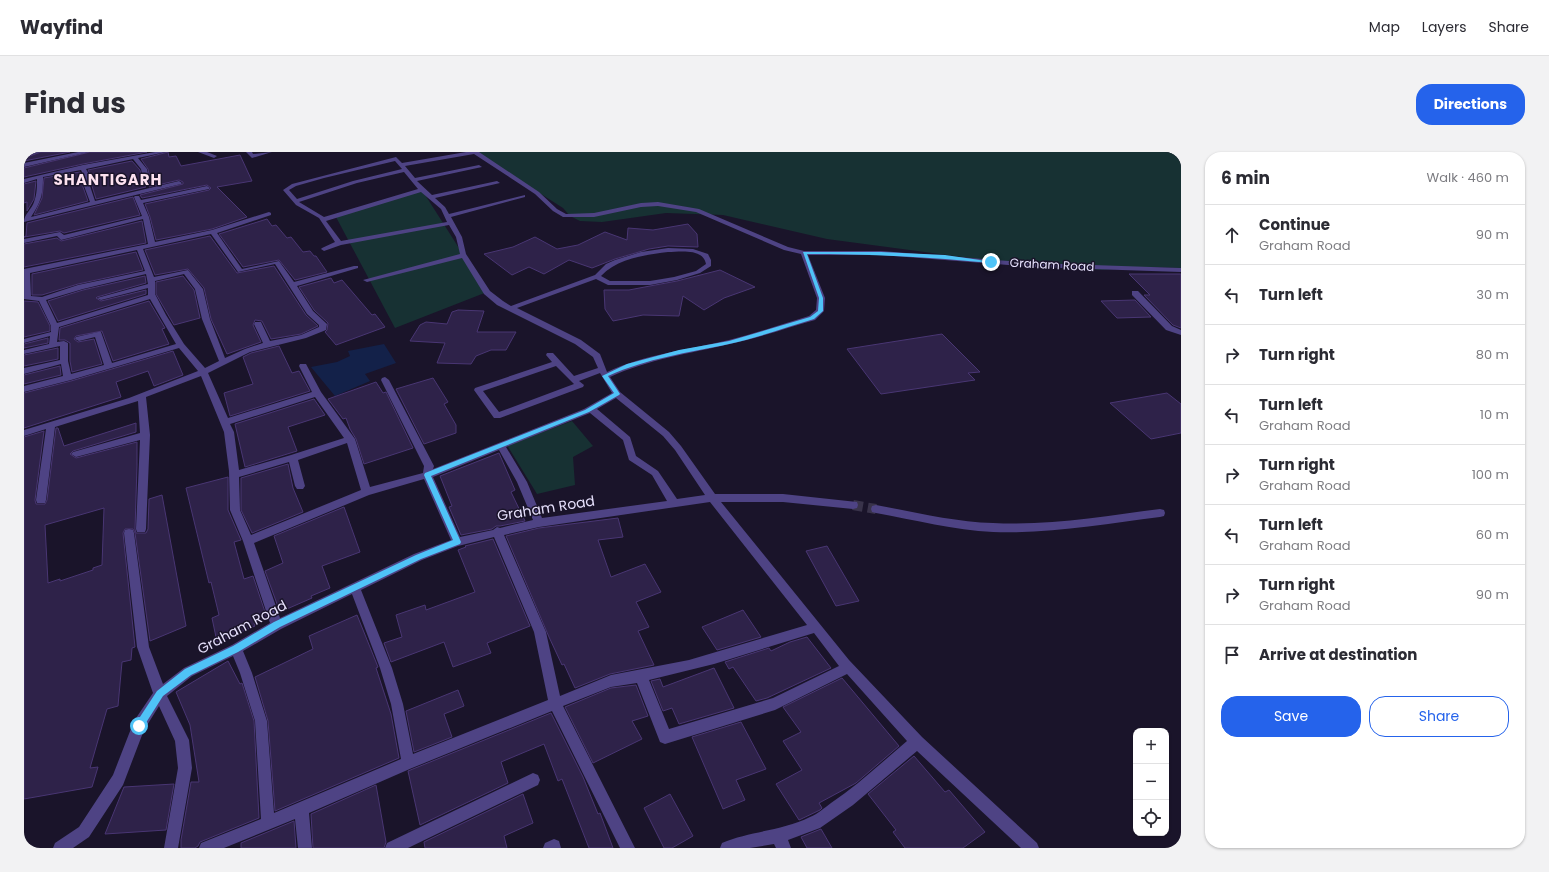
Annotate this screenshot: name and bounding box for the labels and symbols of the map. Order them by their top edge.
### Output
district label: SHANTIGARH [53,169,163,190]
route end [982,253,1000,271]
street label: Graham Road [1009,254,1095,275]
street label: Graham Road [496,490,596,526]
street label: Graham Road [194,595,290,659]
route start [130,717,148,735]

